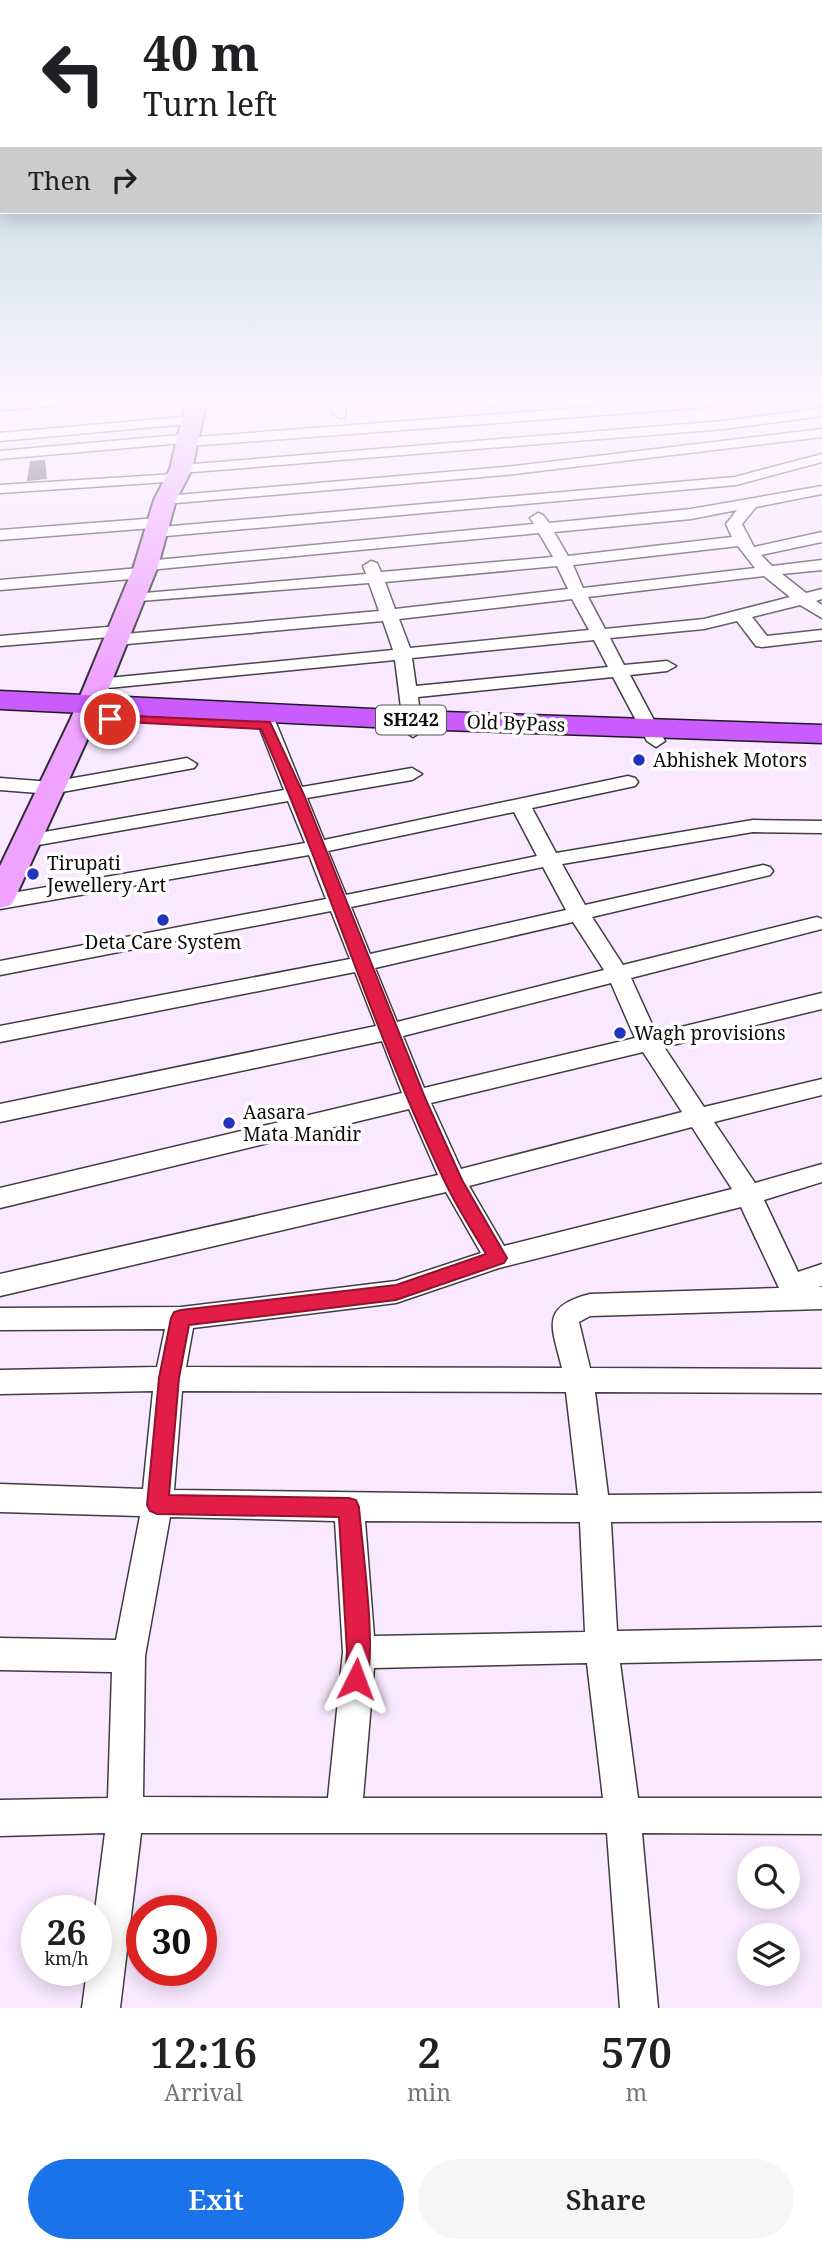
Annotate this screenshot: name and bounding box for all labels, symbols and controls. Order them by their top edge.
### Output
text: 40 m [143,19,259,85]
icon: left [28,28,119,119]
text: Turn left [143,82,277,125]
icon: right [105,161,143,199]
text: Then [28,162,91,198]
pin [80,689,140,749]
icon: arrive [91,700,129,738]
road number: SH242 [376,706,446,734]
street label: Old ByPass [466,708,566,738]
place label: Abhishek Motors [653,747,807,773]
marker: Abhishek Motors [631,752,647,768]
place label: Tirupati Jewellery Art [46,850,166,898]
marker: Tirupati Jewellery Art [25,866,41,882]
marker: Deta Care System [155,912,171,928]
place label: Deta Care System [85,929,241,955]
place label: Wagh provisions [634,1020,786,1046]
marker: Wagh provisions [612,1025,628,1041]
place label: Aasara Mata Mandir [243,1099,361,1147]
marker: Aasara Mata Mandir [221,1115,237,1131]
position arrow [319,1642,393,1716]
map controls [737,1846,800,1986]
button: search [737,1846,800,1909]
speed limit sign: 30 [126,1895,217,1986]
text: 26 [47,1908,86,1955]
button: layers [737,1923,800,1986]
text: km/h [44,1946,89,1970]
text: 12:16 [150,2023,257,2080]
text: 2 [417,2023,441,2080]
text: 570 [601,2023,672,2080]
text: Arrival [164,2076,243,2108]
text: min [407,2076,451,2108]
text: m [626,2076,647,2108]
button: Exit [28,2159,404,2239]
button: Share [418,2159,794,2239]

